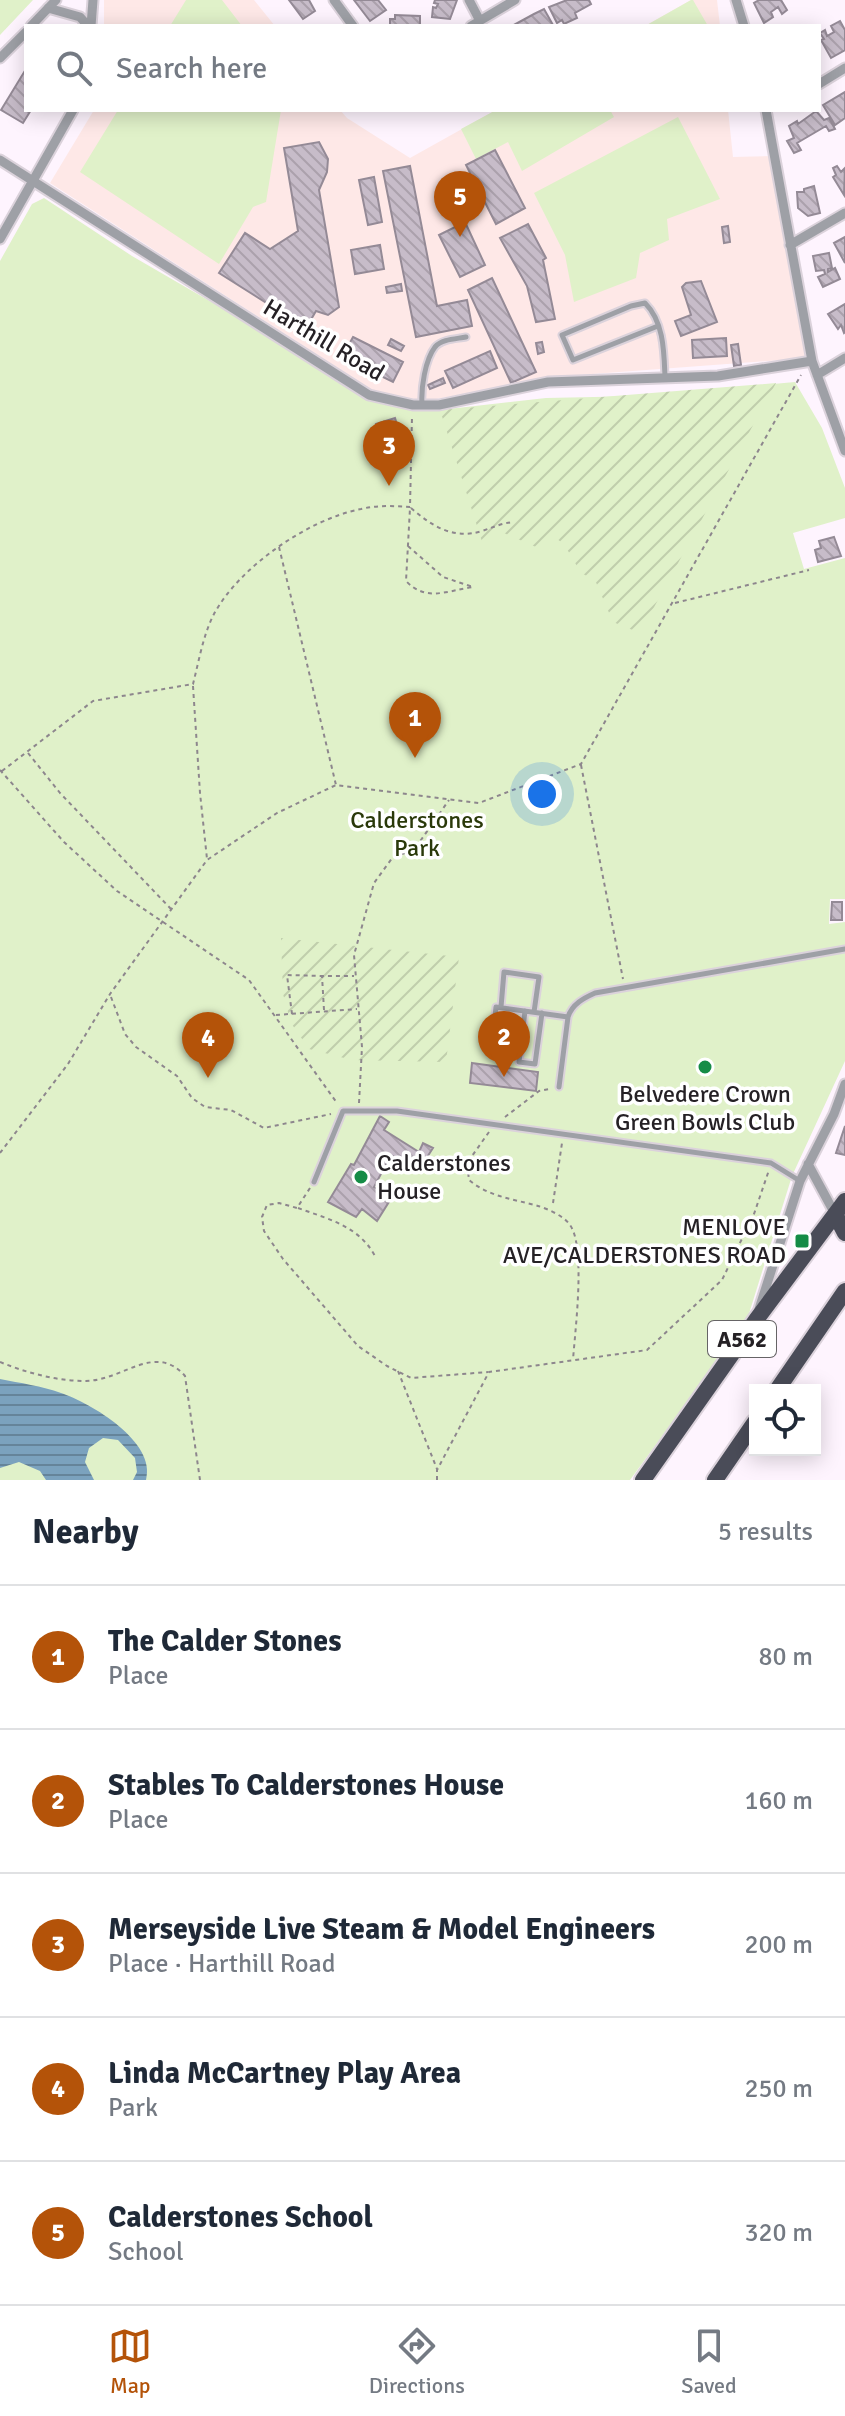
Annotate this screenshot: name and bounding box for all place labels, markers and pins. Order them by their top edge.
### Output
pin: 5 [434,171,486,237]
pin: 3 [363,420,415,486]
pin: 1 [389,692,441,758]
pin: 2 [478,1011,530,1077]
pin: 4 [182,1012,234,1078]
marker: Belvedere Crown Green Bowls Club [696,1058,714,1076]
place label: Belvedere Crown Green Bowls Club [615,1079,795,1137]
place label: Calderstones House [377,1148,511,1206]
marker: Calderstones House [352,1168,370,1186]
place label: MENLOVE AVE/CALDERSTONES ROAD [503,1212,786,1270]
marker: MENLOVE AVE/CALDERSTONES ROAD [793,1232,811,1250]

